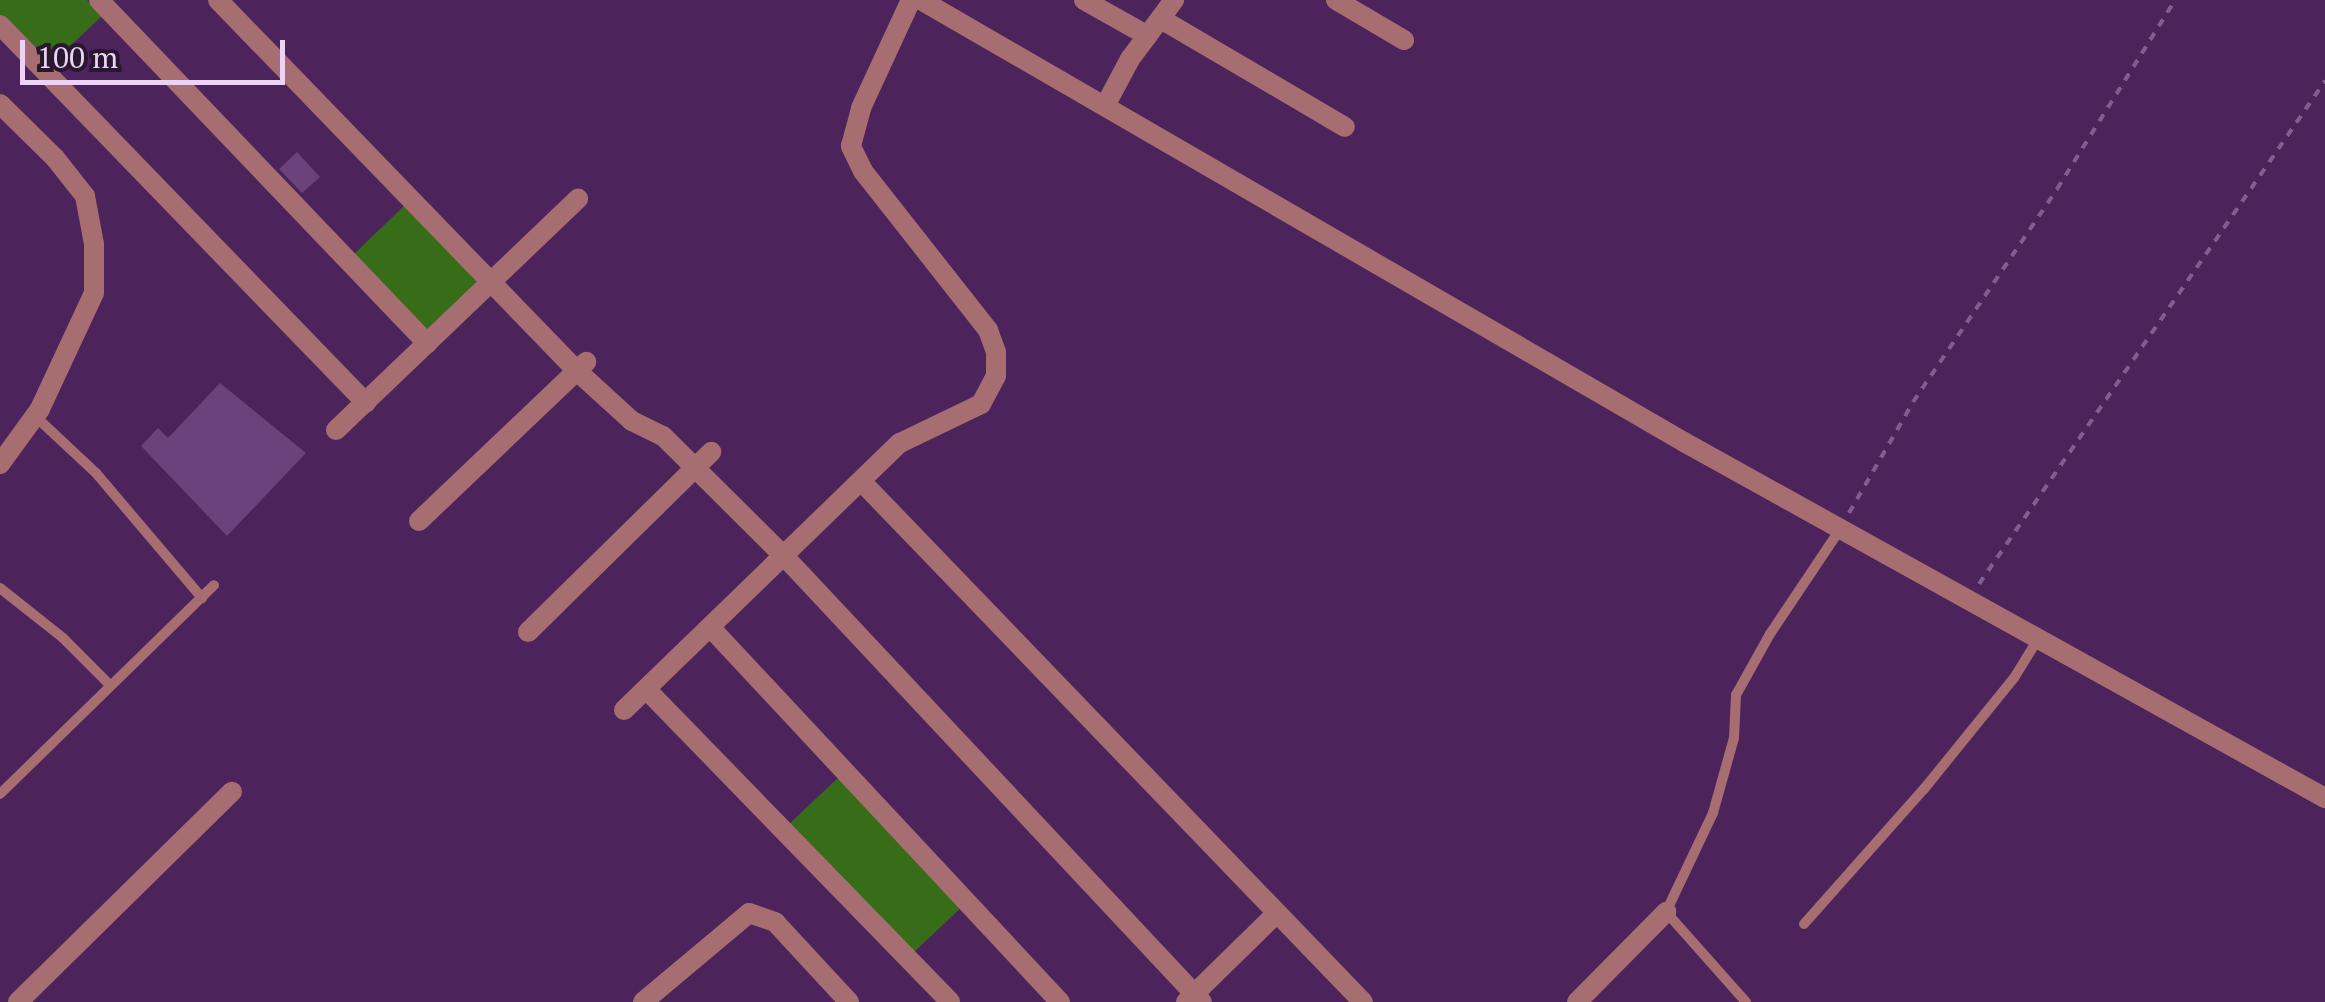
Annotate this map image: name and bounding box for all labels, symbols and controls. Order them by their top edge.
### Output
scale bar [25,20,290,82]
text: 100 m [37,37,118,77]

